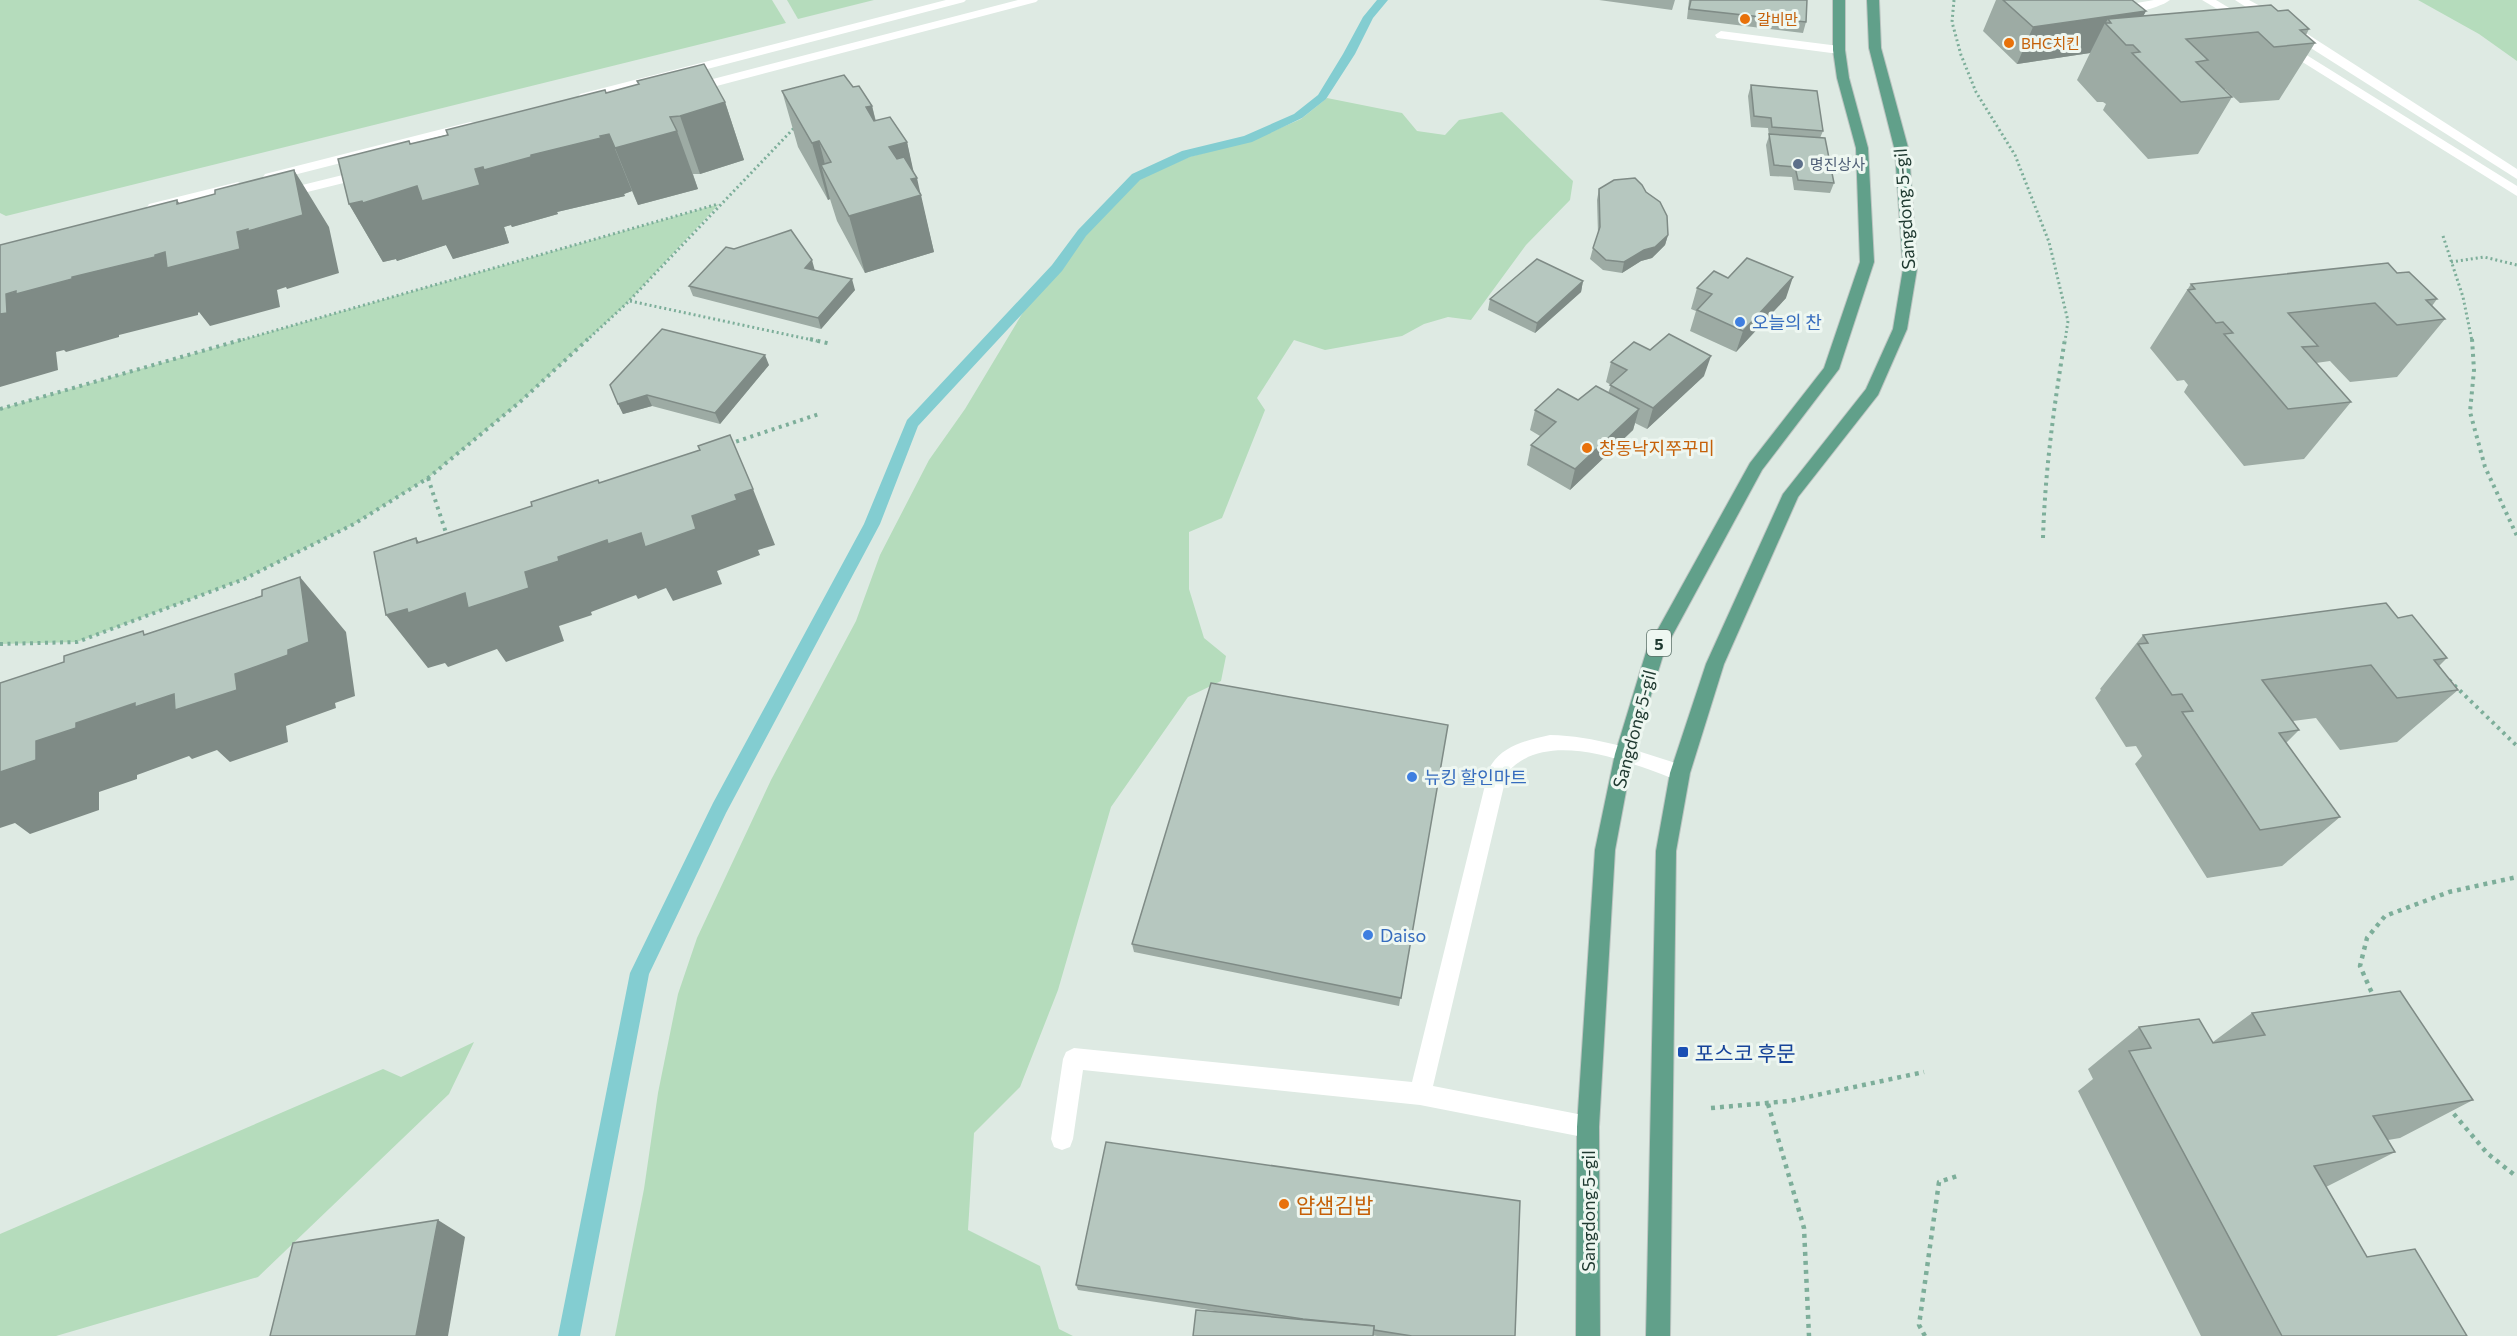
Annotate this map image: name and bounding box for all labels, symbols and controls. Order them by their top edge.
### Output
place label: 갈비만 [1757,10,1798,28]
marker: 갈비만 [1738,12,1752,26]
place label: BHC치킨 [2021,34,2080,52]
marker: BHC치킨 [2002,36,2016,50]
street label: Sangdong 5-gil [1889,148,1919,270]
place label: 명진상사 [1810,155,1865,173]
marker: 명진상사 [1791,157,1805,171]
place label: 오늘의 찬 [1752,311,1822,333]
marker: 오늘의 찬 [1733,315,1747,329]
place label: 창동낙지쭈꾸미 [1599,437,1715,459]
marker: 창동낙지쭈꾸미 [1580,441,1594,455]
road number: 5 [1647,630,1671,656]
street label: Sangdong 5-gil [1608,667,1660,791]
place label: 뉴킹 할인마트 [1424,766,1527,788]
marker: 뉴킹 할인마트 [1405,770,1419,784]
place label: Daiso [1380,924,1426,946]
marker: Daiso [1361,928,1375,942]
place label: 포스코 후문 [1695,1040,1796,1065]
marker: 포스코 후문 [1676,1045,1690,1059]
street label: Sangdong 5-gil [1577,1150,1599,1272]
place label: 얌샘김밥 [1296,1192,1373,1217]
marker: 얌샘김밥 [1277,1197,1291,1211]

